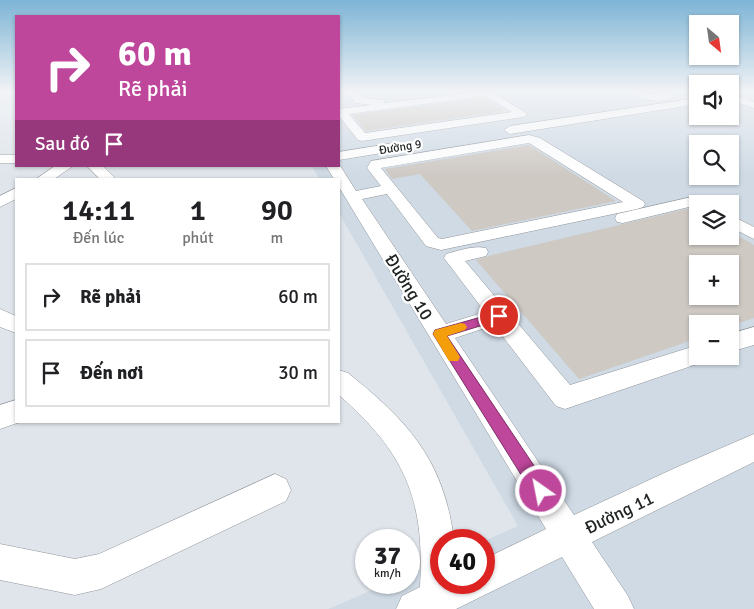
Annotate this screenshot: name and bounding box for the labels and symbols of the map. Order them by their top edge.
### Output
north arrow [689,15,739,65]
street label: Đường 9 [378,137,422,158]
street label: Đường 10 [380,250,438,324]
pin [478,295,520,337]
position arrow [514,464,566,516]
street label: Đường 11 [581,487,657,539]
speed limit sign: 40 [430,529,495,594]

